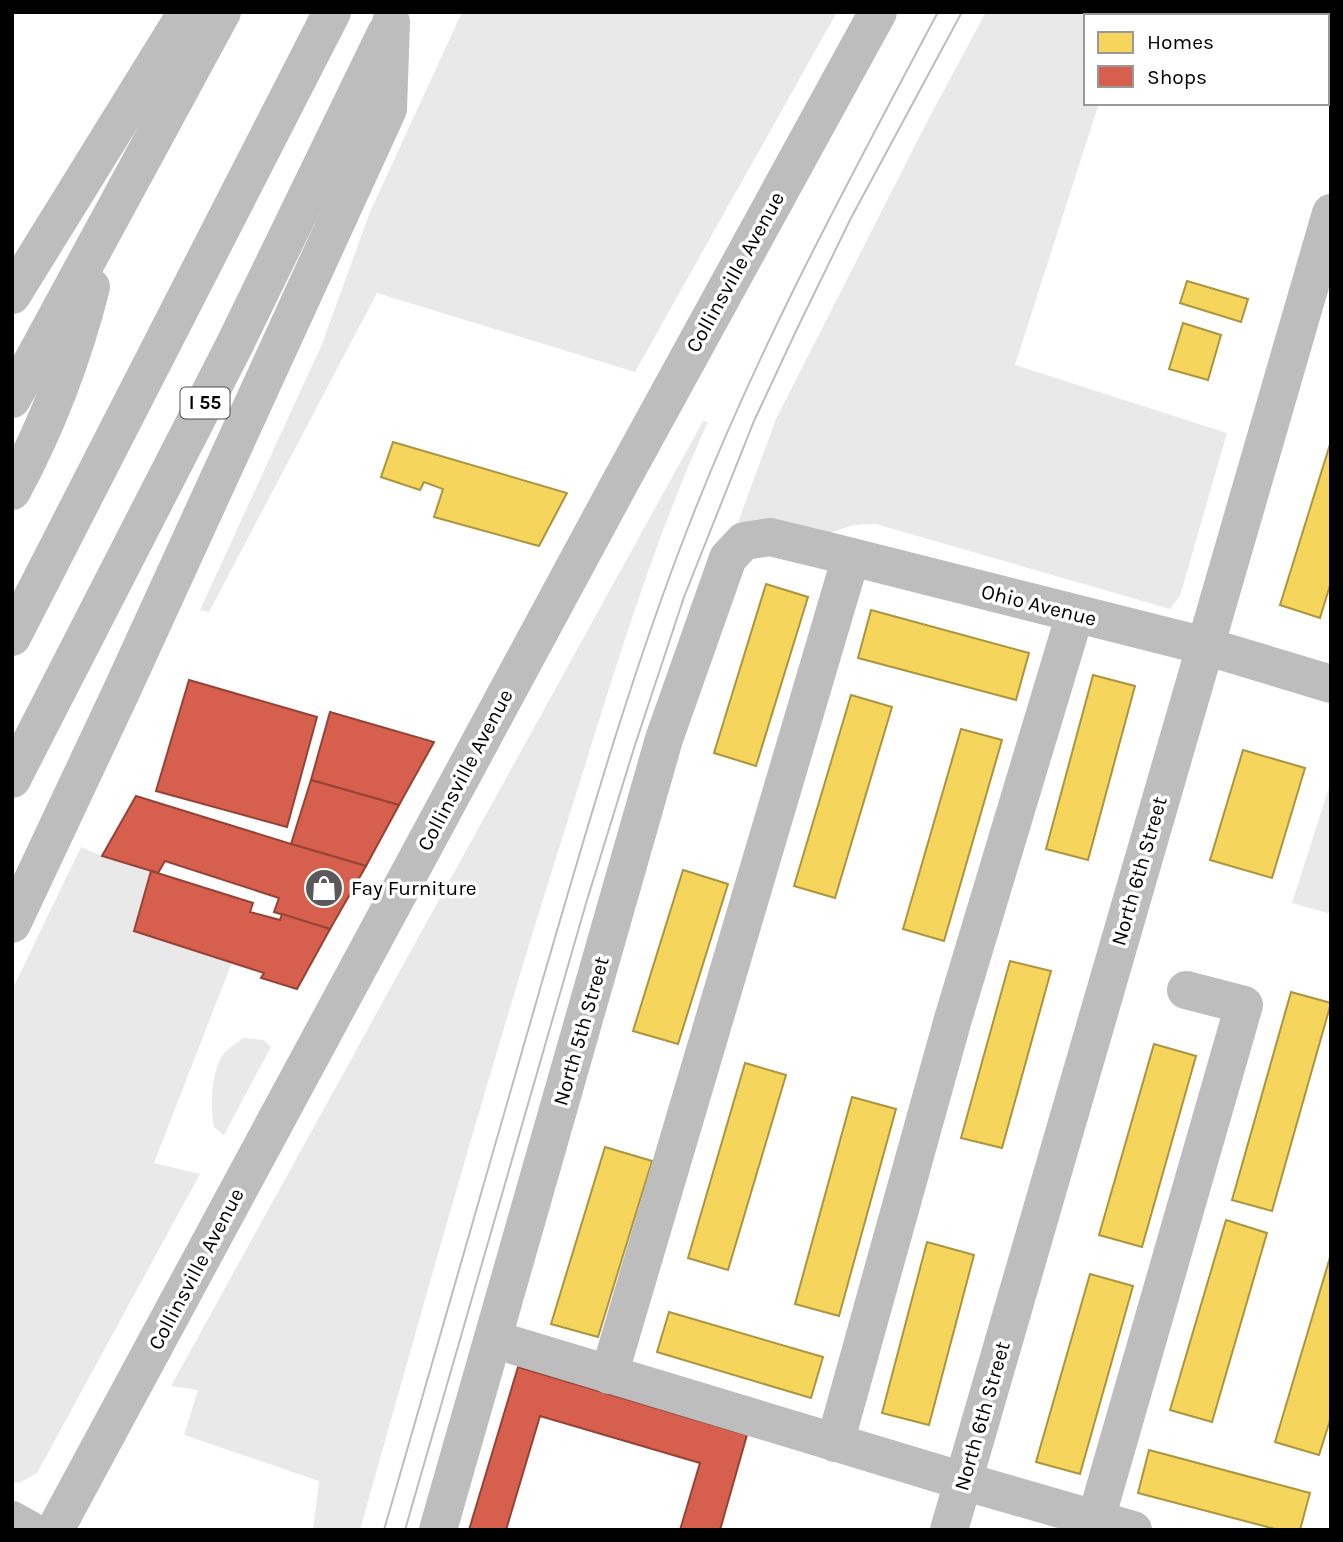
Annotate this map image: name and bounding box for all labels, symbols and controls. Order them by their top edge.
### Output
legend [1084,14,1329,105]
text: Homes [1147,30,1214,54]
text: Shops [1147,65,1207,89]
street label: Collinsville Avenue [681,188,789,356]
road number: I 55 [180,388,230,418]
street label: Ohio Avenue [979,579,1099,631]
street label: Collinsville Avenue [412,685,518,855]
street label: North 6th Street [1106,793,1172,948]
shop icon: Fay Furniture [303,867,345,909]
place label: Fay Furniture [351,876,477,900]
street label: North 5th Street [548,954,614,1108]
street label: Collinsville Avenue [143,1184,249,1354]
street label: North 6th Street [949,1338,1015,1493]

